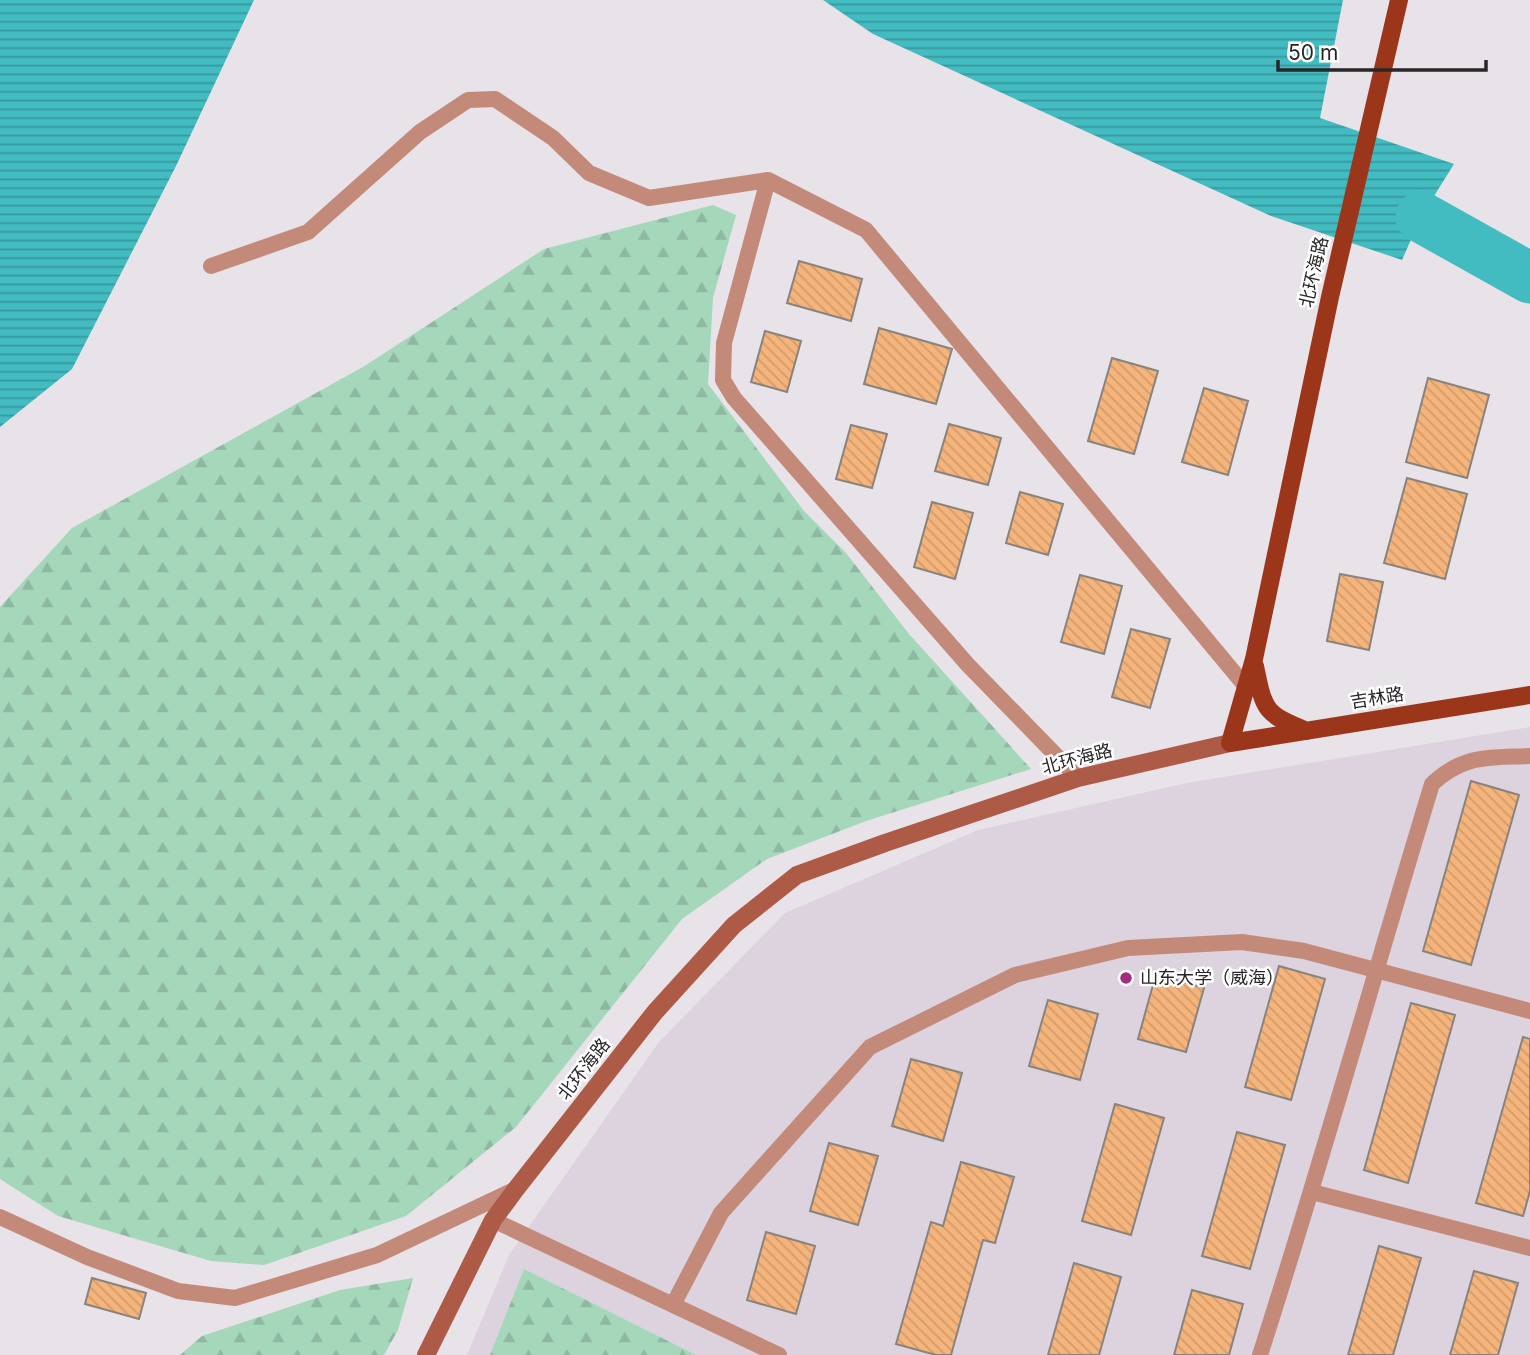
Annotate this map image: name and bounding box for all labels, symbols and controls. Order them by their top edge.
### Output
scale bar [1278,28,1486,72]
text: 50 m [1288,40,1338,65]
street label: 北环海路 [1295,234,1332,309]
street label: 吉林路 [1349,683,1405,712]
street label: 北环海路 [1039,739,1114,778]
place label: 山东大学（威海） [1140,967,1284,988]
marker: 山东大学（威海） [1118,970,1134,986]
street label: 北环海路 [553,1034,614,1104]

